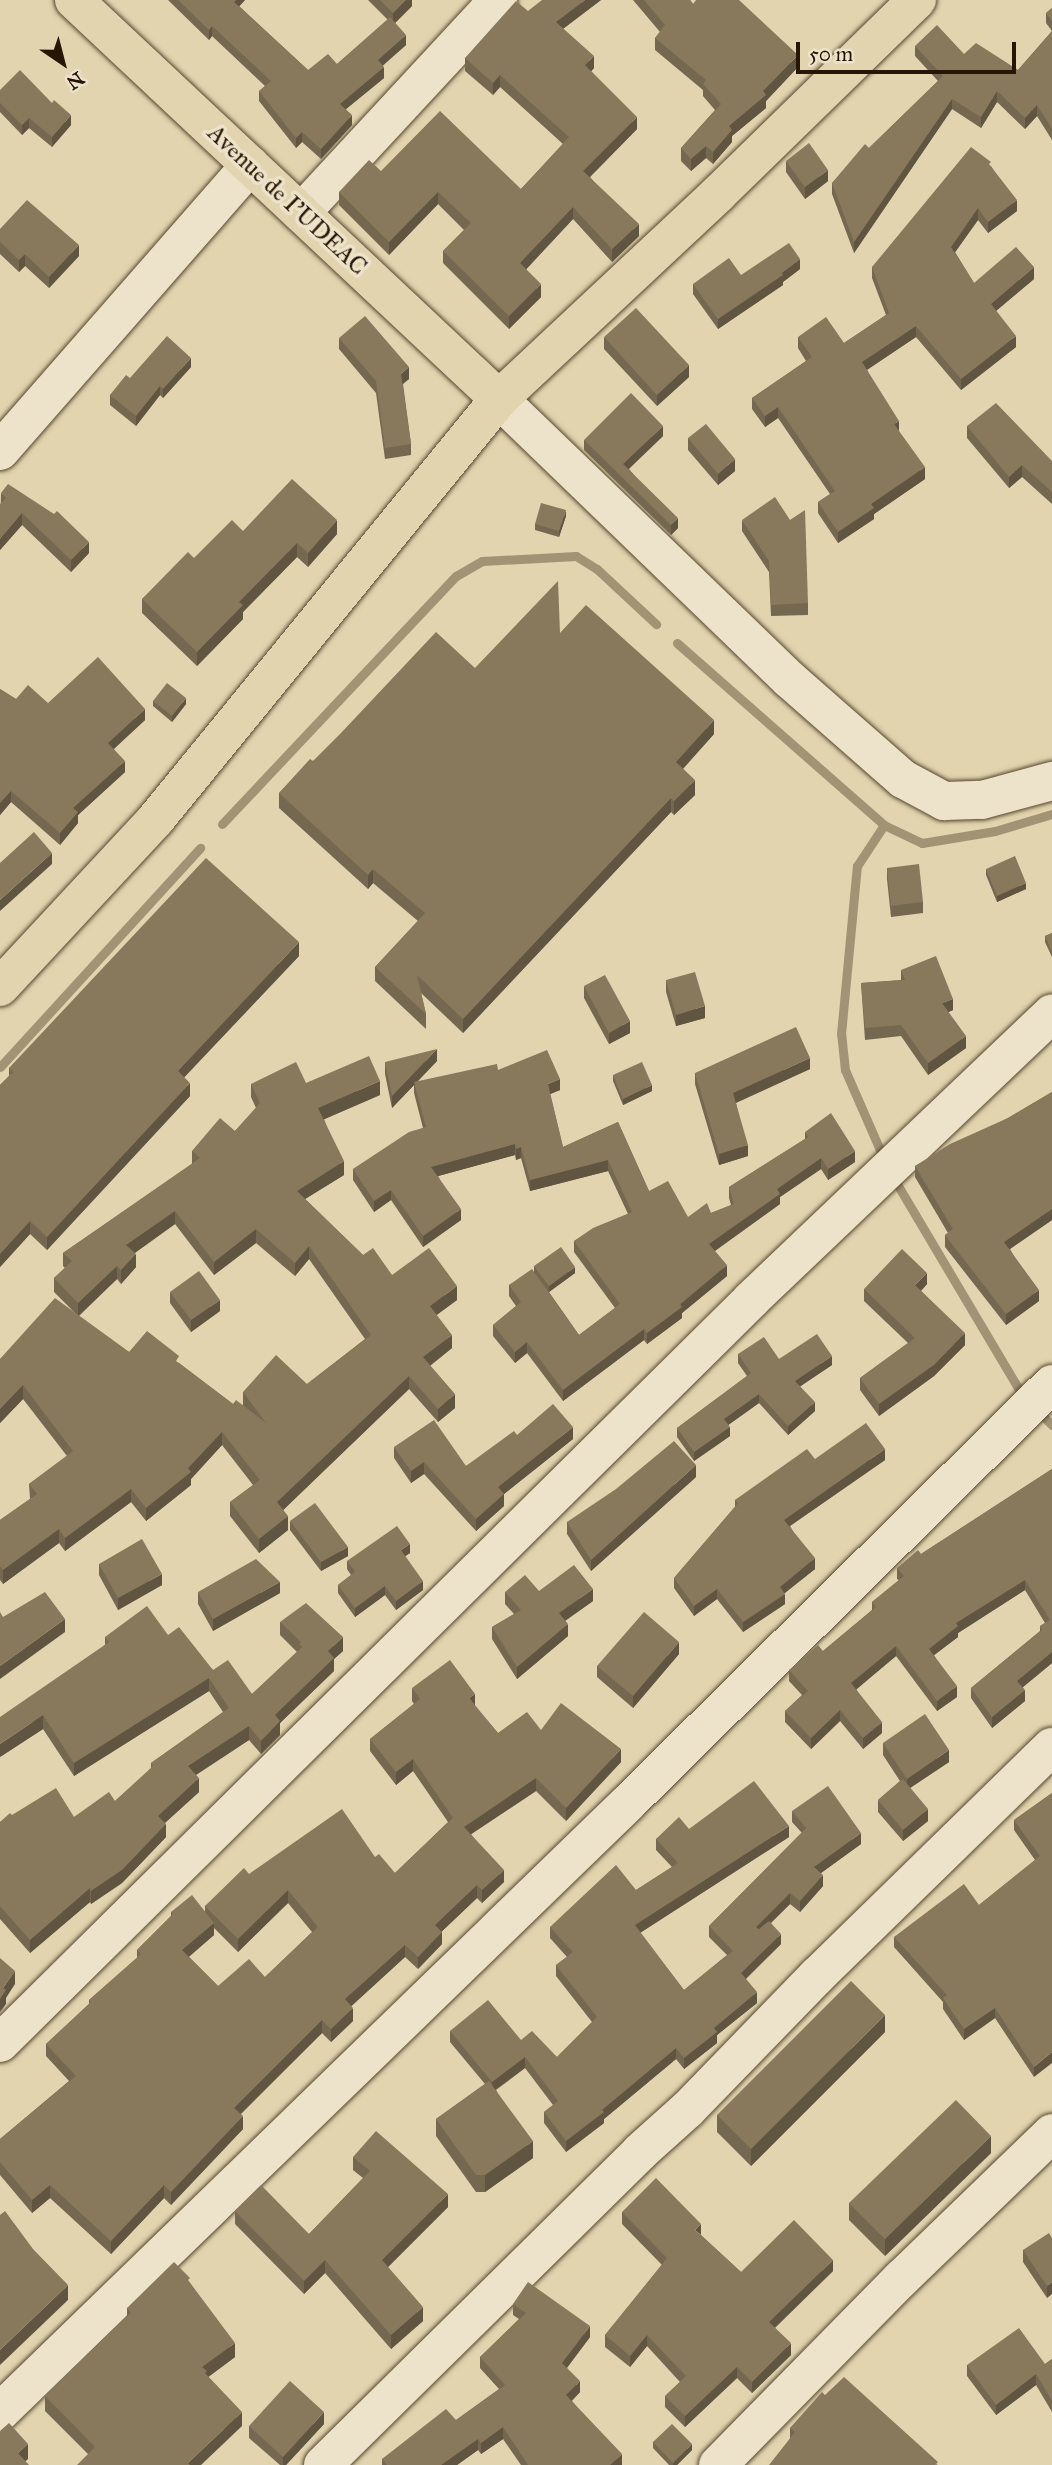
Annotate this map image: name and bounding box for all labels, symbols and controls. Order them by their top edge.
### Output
north arrow [28,28,98,98]
scale bar [800,28,1020,72]
text: 50 m [809,41,853,67]
text: N [62,67,89,95]
street label: Avenue de I'UDEAC [201,119,373,281]

